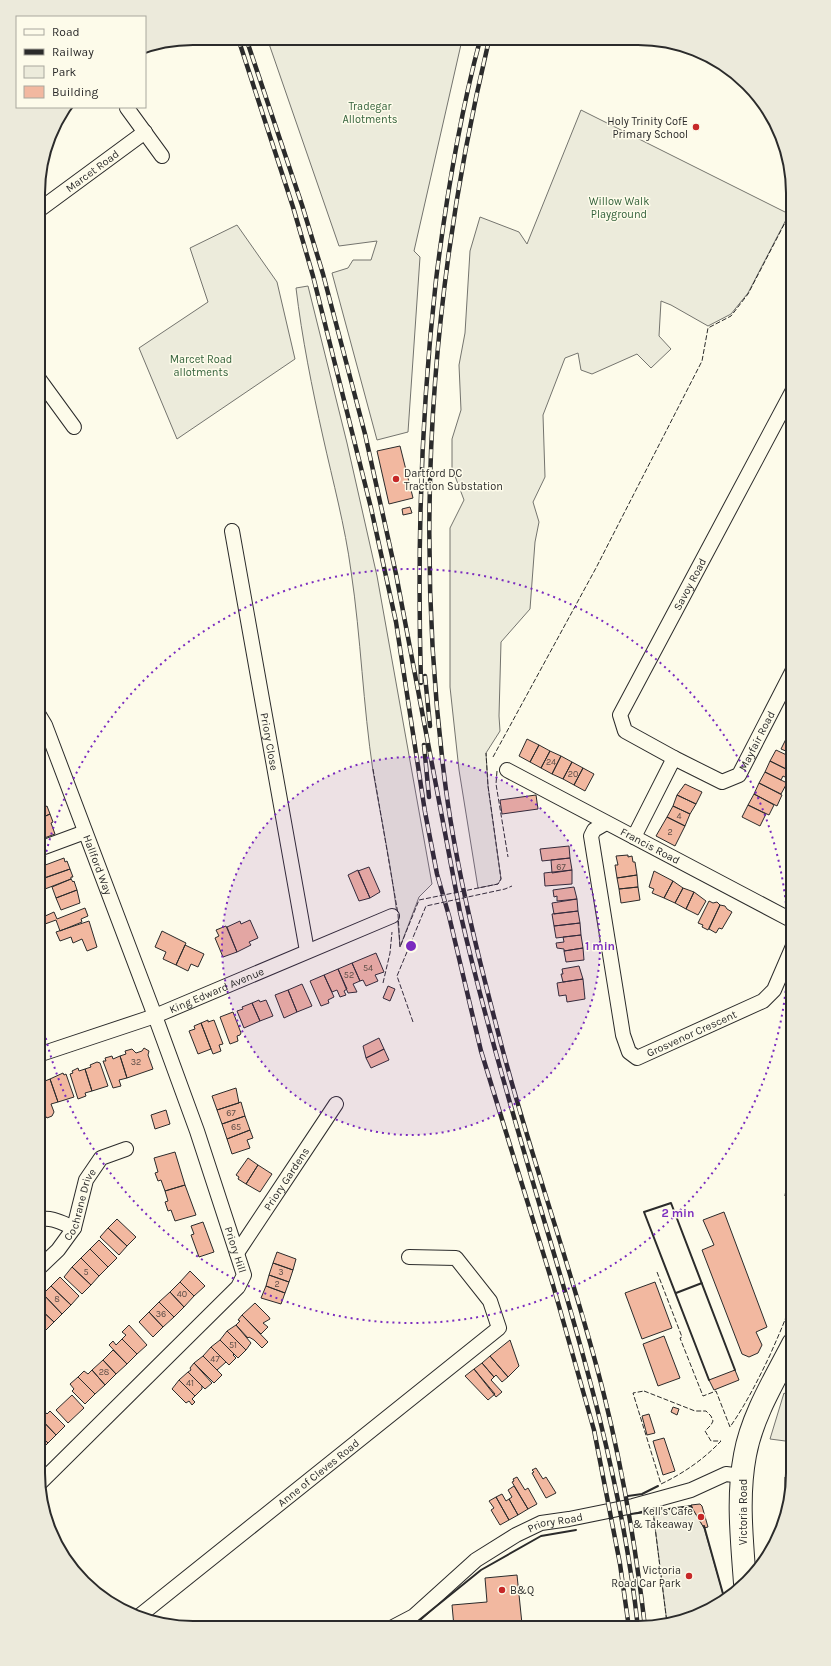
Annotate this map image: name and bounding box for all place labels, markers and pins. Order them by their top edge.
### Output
place label: Holy Trinity CofE Primary School [607,115,688,141]
marker: Holy Trinity CofE Primary School [691,122,701,132]
place label: Dartford DC Traction Substation [404,467,503,493]
marker: Dartford DC Traction Substation [391,474,401,484]
centre of rings [404,939,418,953]
place label: Kell's Cafe & Takeaway [633,1505,693,1531]
marker: Kell's Cafe & Takeaway [696,1512,706,1522]
place label: Victoria Road Car Park [611,1564,681,1590]
marker: Victoria Road Car Park [684,1571,694,1581]
place label: B&Q [510,1584,534,1597]
marker: B&Q [497,1585,507,1595]

